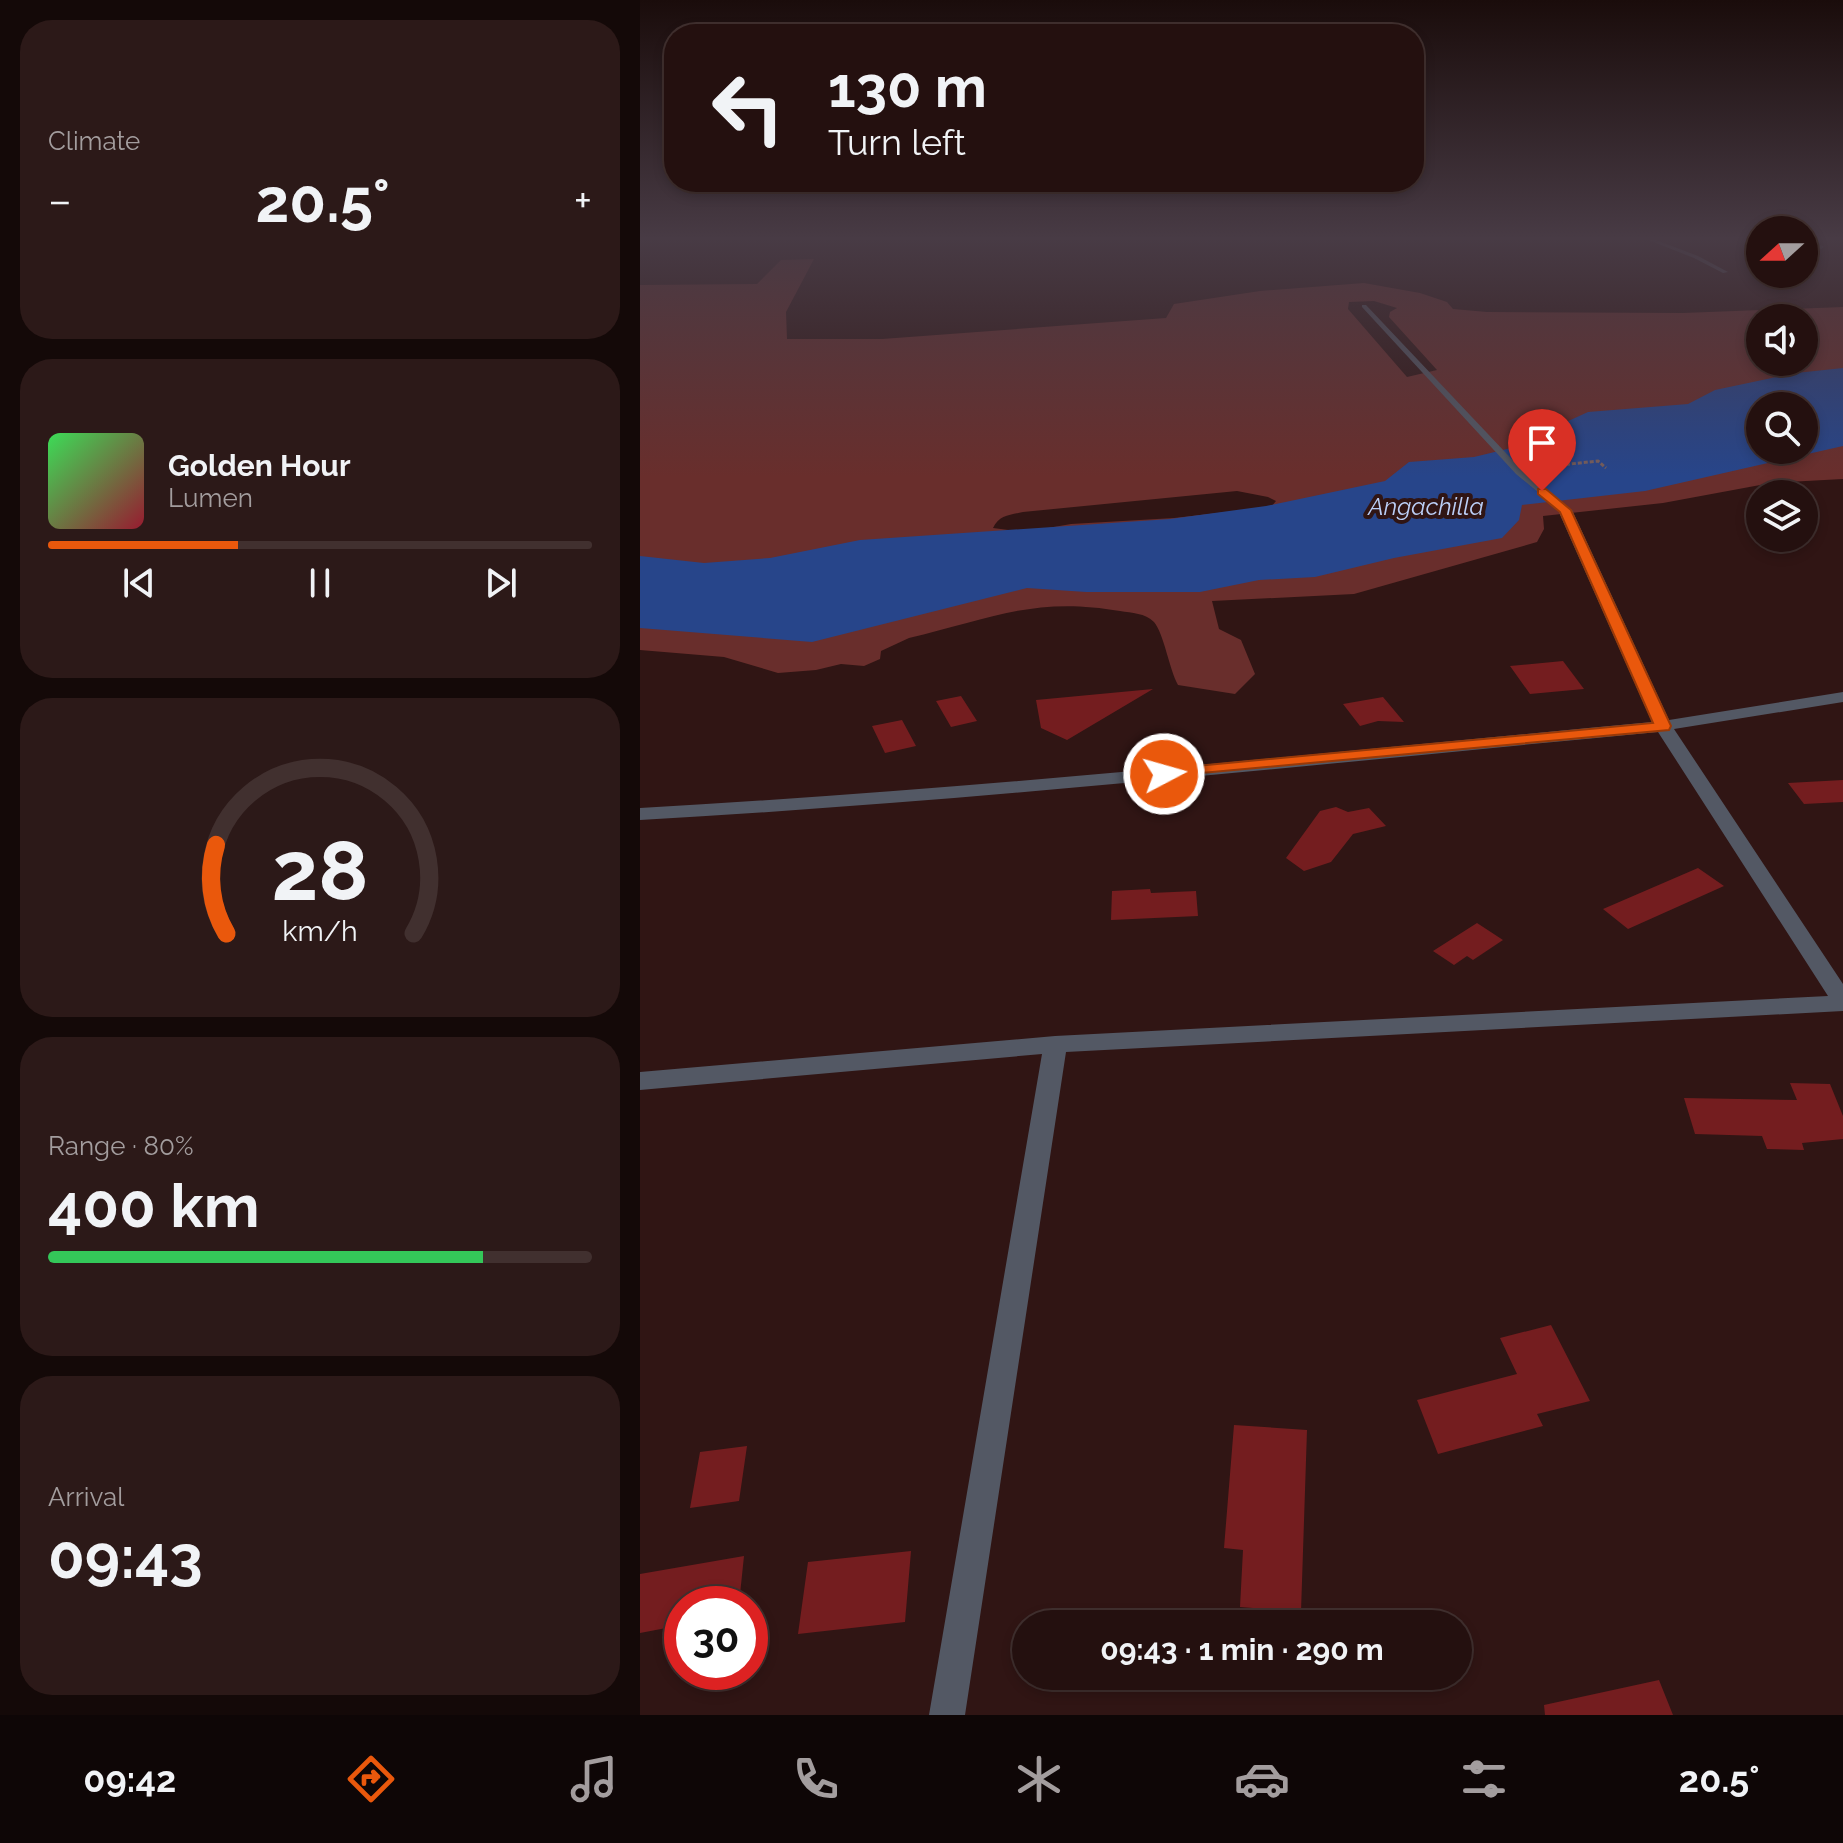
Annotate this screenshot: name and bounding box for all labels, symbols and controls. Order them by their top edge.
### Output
text: 130 m [828,54,987,120]
icon: left [696,56,800,160]
text: Turn left [828,121,966,163]
text: Climate [48,126,140,156]
text: 20.5° [255,166,390,236]
text: − [48,175,72,226]
text: + [574,175,592,226]
north arrow [1746,216,1818,288]
map controls [1746,216,1818,552]
button: sound [1746,304,1818,376]
button: search [1746,392,1818,464]
pin [1508,409,1576,491]
icon: arrive [1520,421,1564,465]
text: Golden Hour [168,448,351,483]
button: layers [1746,480,1818,552]
text: Lumen [168,483,253,513]
water label: Angachilla [1366,492,1484,521]
icon: previous [117,561,161,605]
icon: pause [298,561,342,605]
icon: next [479,561,523,605]
position arrow [1122,732,1206,816]
text: 28 [271,821,369,918]
text: km/h [282,914,358,948]
text: Range · 80% [48,1131,194,1161]
text: 400 km [48,1171,260,1241]
text: Arrival [48,1482,124,1512]
text: 09:43 [48,1522,203,1592]
speed limit sign: 30 [664,1586,768,1690]
text: 09:43 · 1 min · 290 m [1100,1632,1384,1667]
icon: directions [343,1751,399,1807]
icon: music [566,1751,622,1807]
icon: phone [788,1751,844,1807]
icon: climate [1011,1751,1067,1807]
icon: car [1234,1751,1290,1807]
icon: filters [1456,1751,1512,1807]
text: 09:42 [83,1758,176,1800]
text: 20.5° [1679,1758,1760,1800]

